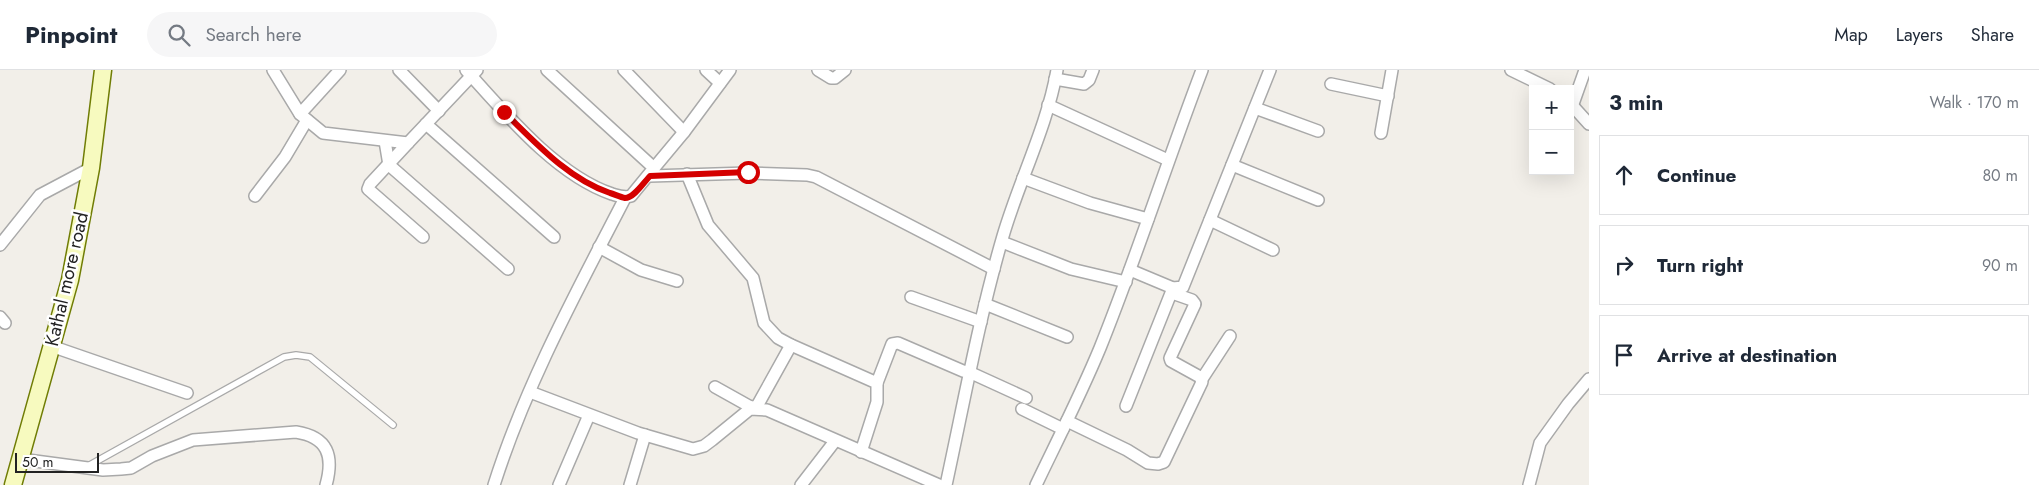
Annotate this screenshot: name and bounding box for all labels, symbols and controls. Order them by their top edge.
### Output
search box [147,12,497,57]
text: Pinpoint [25,17,117,52]
icon: search [165,21,193,49]
text: Search here [205,21,302,48]
text: Map [1834,22,1868,48]
text: Layers [1896,22,1943,48]
text: Share [1971,22,2014,48]
map controls [1529,85,1574,175]
button: + [1529,85,1574,130]
text: 3 min [1609,88,1663,118]
text: Walk · 170 m [1929,91,2019,114]
route end [493,101,516,124]
button: − [1529,130,1574,175]
route start [737,161,760,184]
icon: ahead [1610,161,1638,189]
text: Continue [1657,162,1736,189]
text: 80 m [1982,164,2018,187]
street label: Kathal more road [38,209,95,349]
icon: right [1610,251,1638,279]
text: Turn right [1657,252,1743,279]
text: 90 m [1982,254,2018,277]
icon: arrive [1610,341,1638,369]
text: Arrive at destination [1657,342,1837,369]
scale bar [15,450,99,473]
text: 50 m [22,452,53,472]

